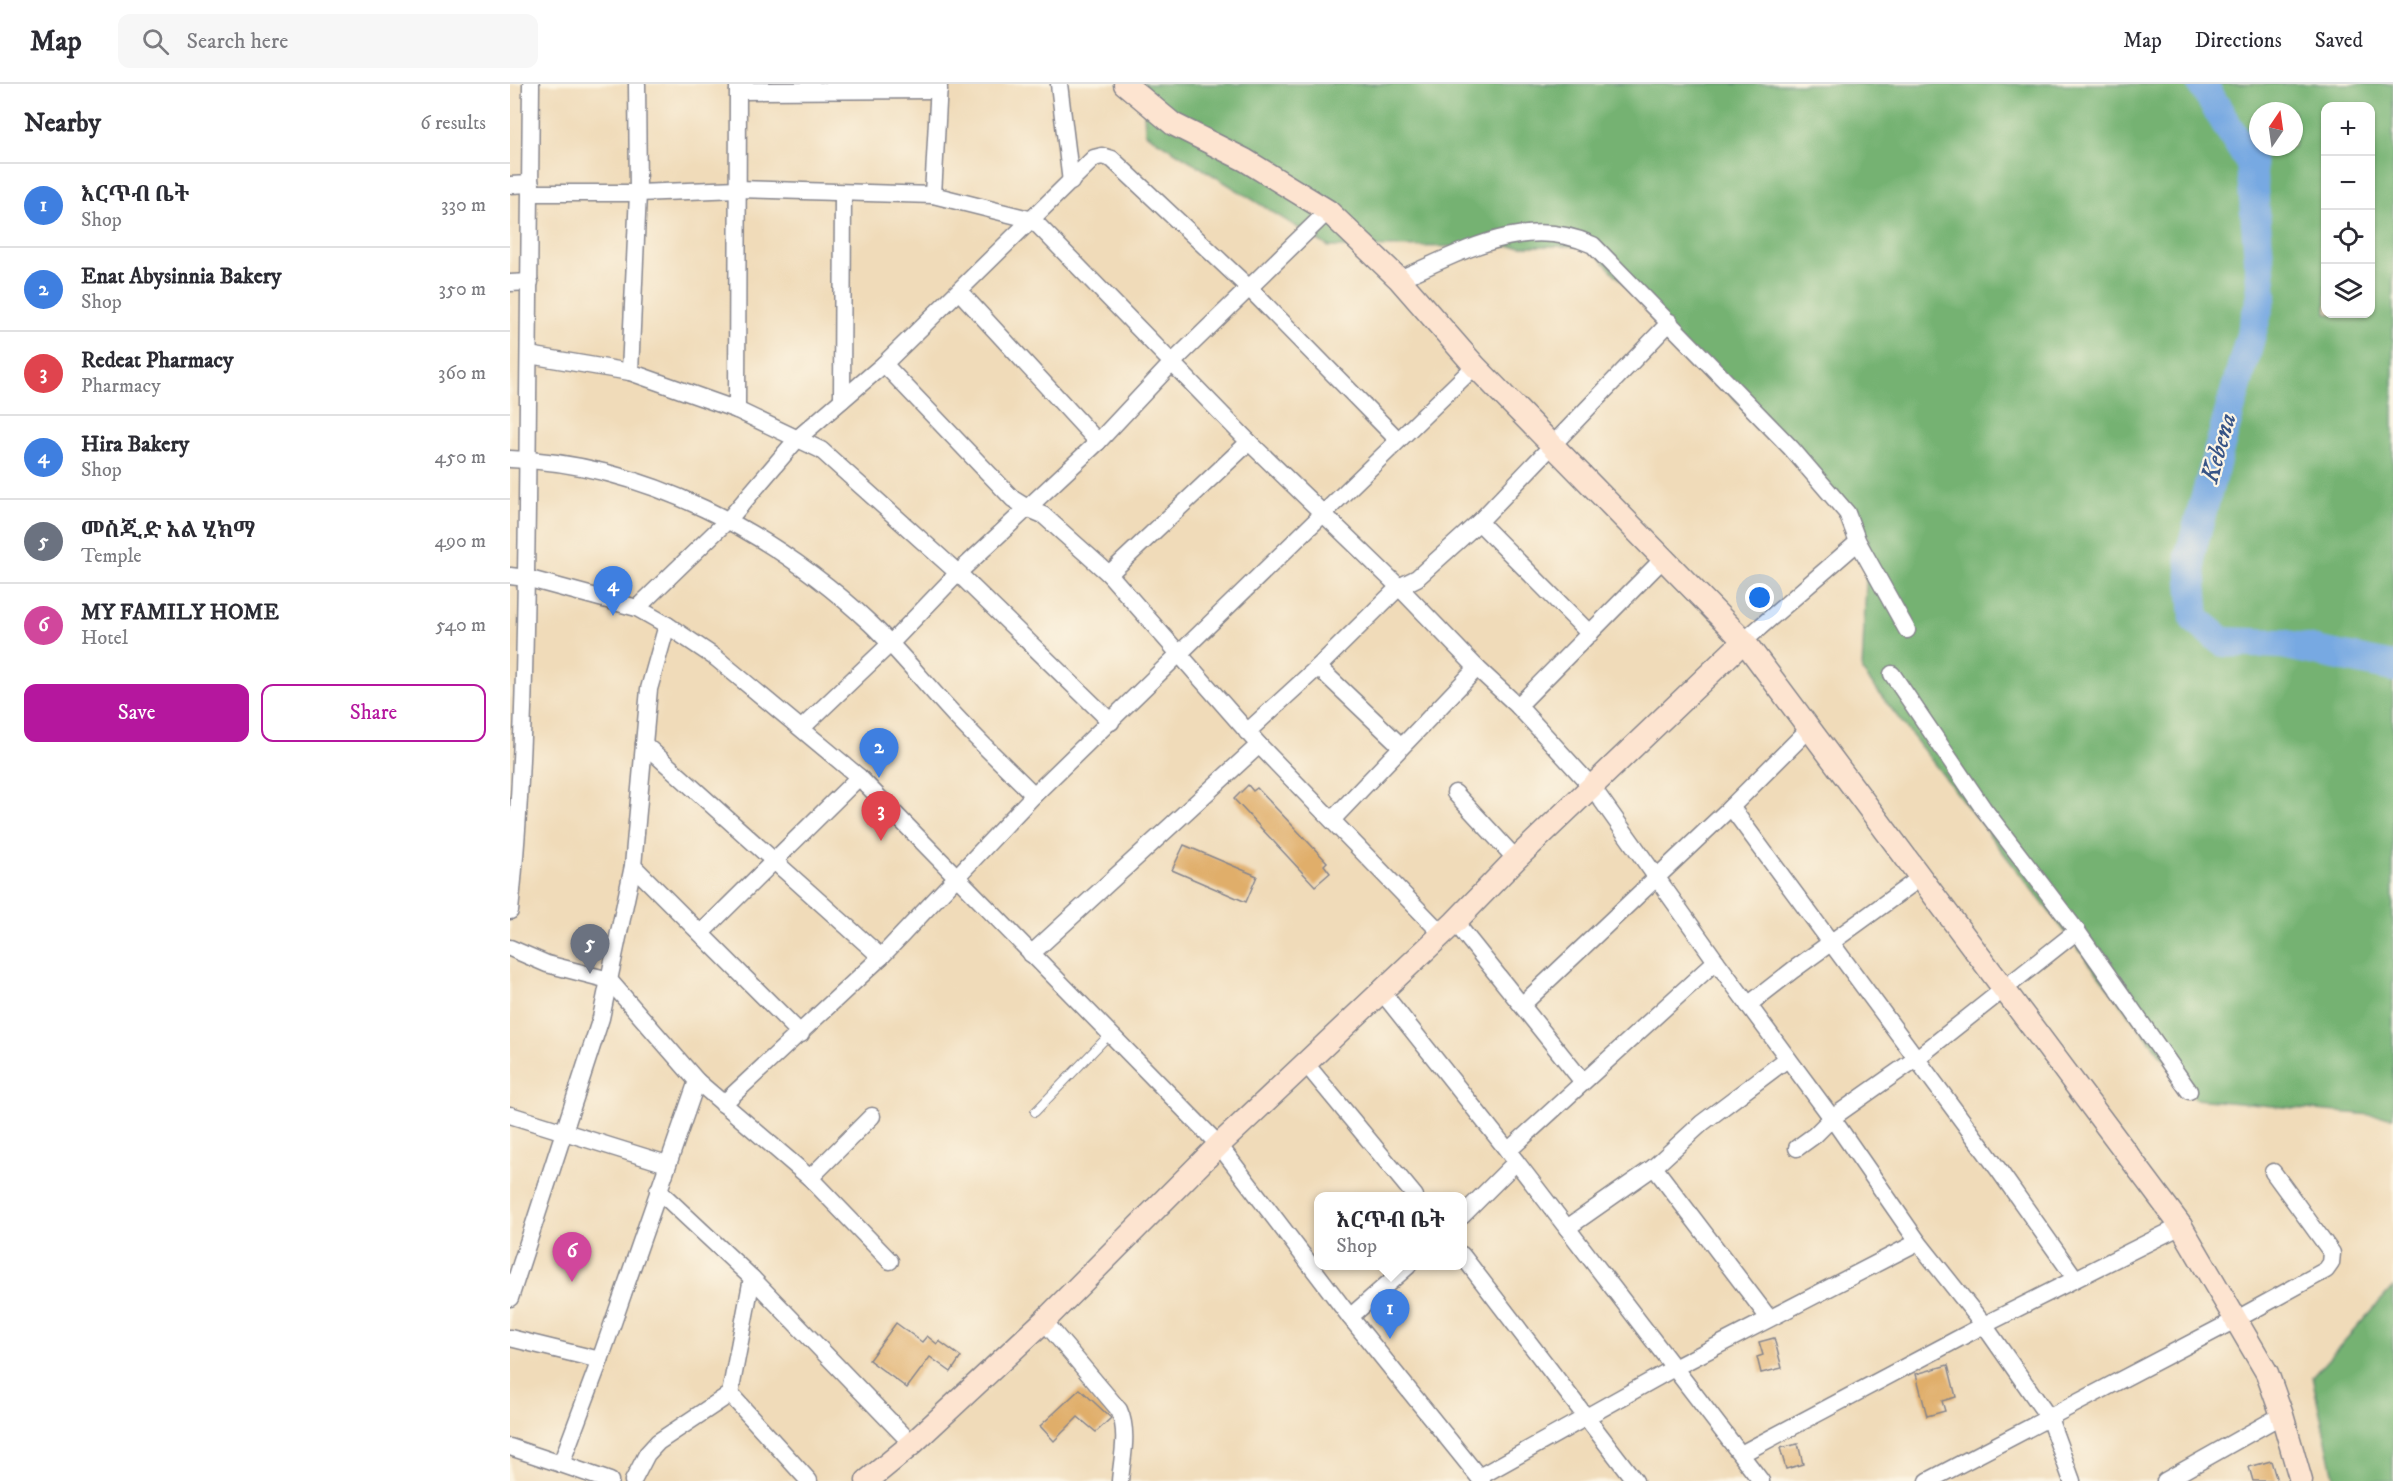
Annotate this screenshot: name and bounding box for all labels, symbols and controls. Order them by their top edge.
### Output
search box [118,14,538,68]
text: Map [30,24,82,59]
icon: search [139,25,172,58]
text: Search here [187,28,288,55]
text: Map [2123,28,2162,54]
text: Directions [2195,28,2282,54]
text: Saved [2315,28,2363,54]
north arrow [2249,102,2303,156]
map controls [2321,102,2375,318]
button: + [2321,102,2375,156]
text: Nearby [24,107,101,140]
text: 6 results [420,111,486,136]
button: − [2321,156,2375,210]
text: እርጥብ ቤት [81,181,189,208]
text: 1 [40,193,47,218]
text: 330 m [441,193,486,218]
text: Shop [81,208,122,233]
button: locate [2321,210,2375,264]
text: Enat Abysinnia Bakery [81,263,281,290]
button: layers [2321,264,2375,318]
text: 2 [39,277,48,302]
text: 350 m [439,277,486,302]
text: Shop [81,290,122,315]
text: Redeat Pharmacy [81,347,233,374]
text: 3 [40,361,47,386]
text: 360 m [438,361,486,386]
text: Pharmacy [81,374,161,399]
water label: Kebena [2193,409,2245,488]
text: Hira Bakery [81,431,189,458]
text: 4 [38,445,49,470]
text: 450 m [435,445,486,470]
text: Shop [81,458,122,483]
text: መስጂድ አል ሂክማ [81,517,255,544]
text: 5 [39,529,48,554]
text: 490 m [434,529,486,554]
text: Temple [81,544,142,569]
pin: 4 [594,566,632,616]
your location [1745,583,1774,612]
text: MY FAMILY HOME [81,599,279,626]
text: 6 [38,613,49,638]
text: 540 m [436,613,486,638]
text: Hotel [81,626,128,651]
button: Save [24,684,249,742]
button: Share [261,684,486,742]
pin: 2 [860,728,898,778]
pin: 3 [862,792,901,841]
pin: 5 [570,924,610,974]
popup [1314,1192,1467,1270]
text: እርጥብ ቤት [1336,1207,1445,1234]
pin: 6 [552,1232,592,1282]
text: Shop [1336,1234,1377,1259]
pin: 1 [1370,1290,1410,1339]

